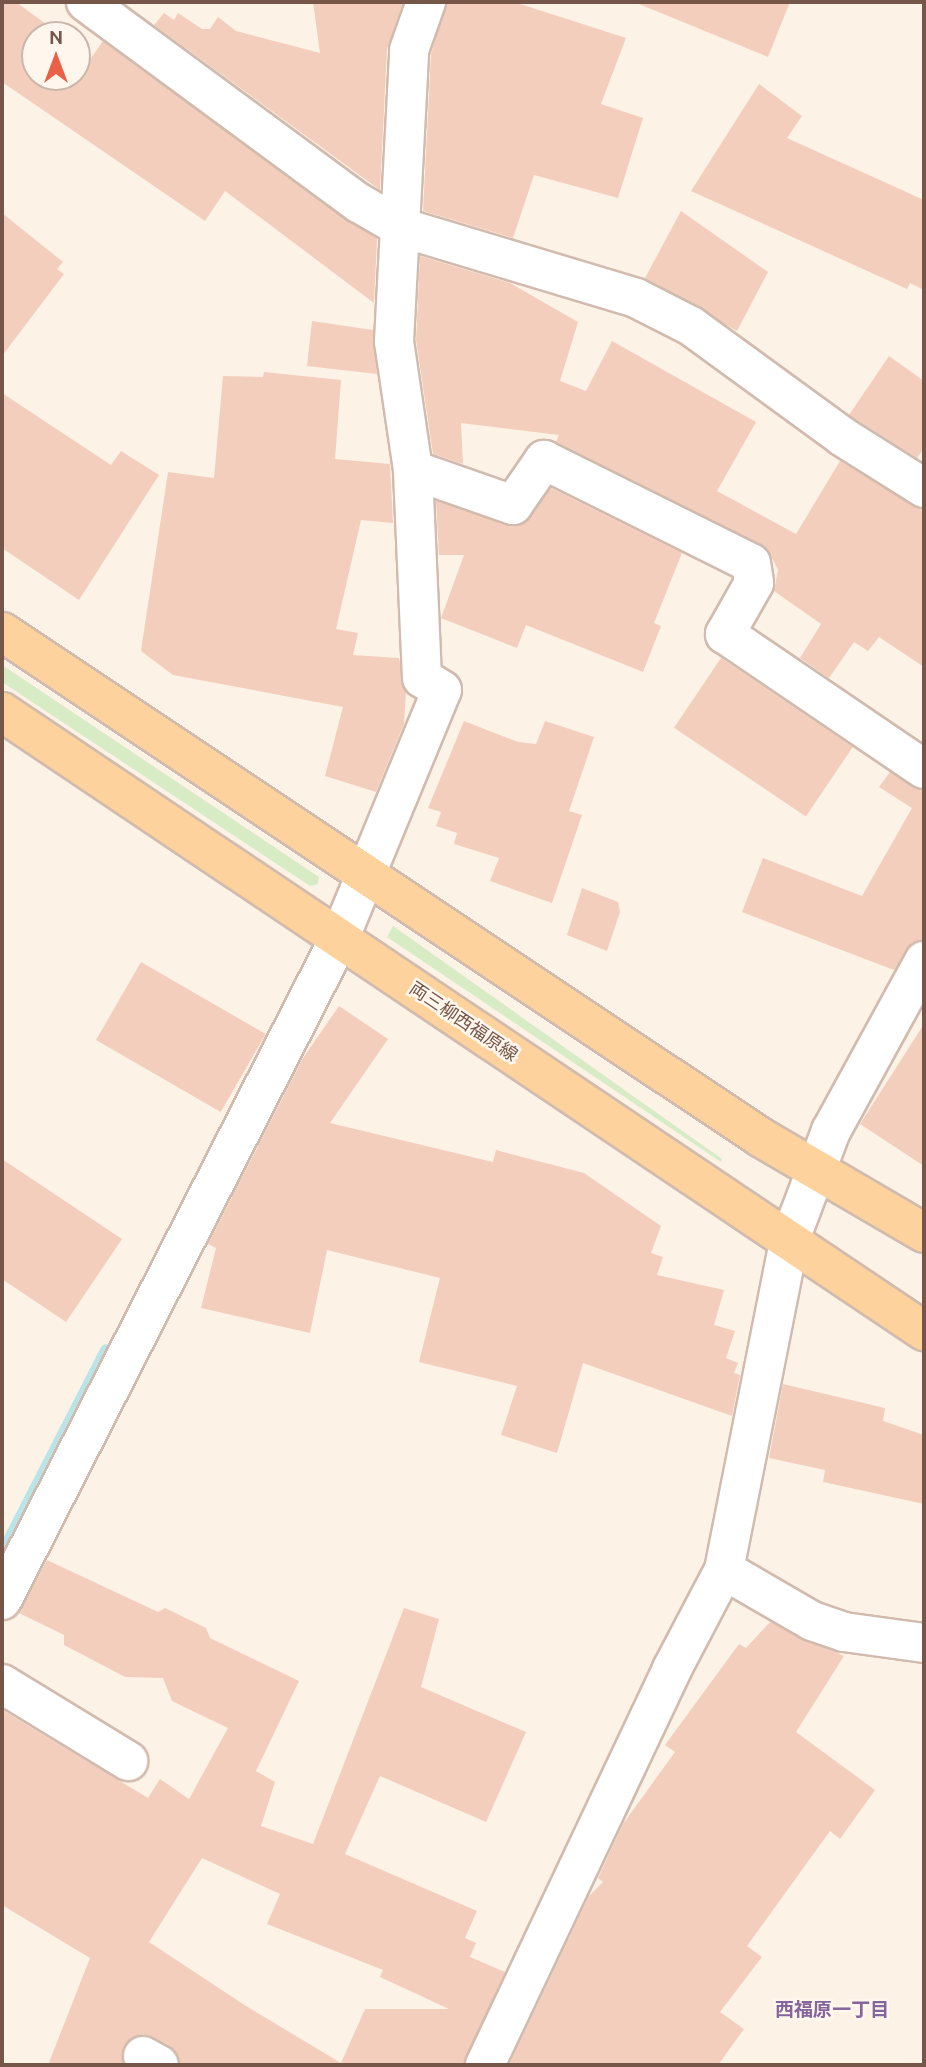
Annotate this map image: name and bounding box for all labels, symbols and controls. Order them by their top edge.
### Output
north arrow [21,21,91,91]
text: N [49,26,63,48]
street label: 両三柳西福原線 [406,977,522,1065]
district label: 西福原一丁目 [775,1999,889,2021]

